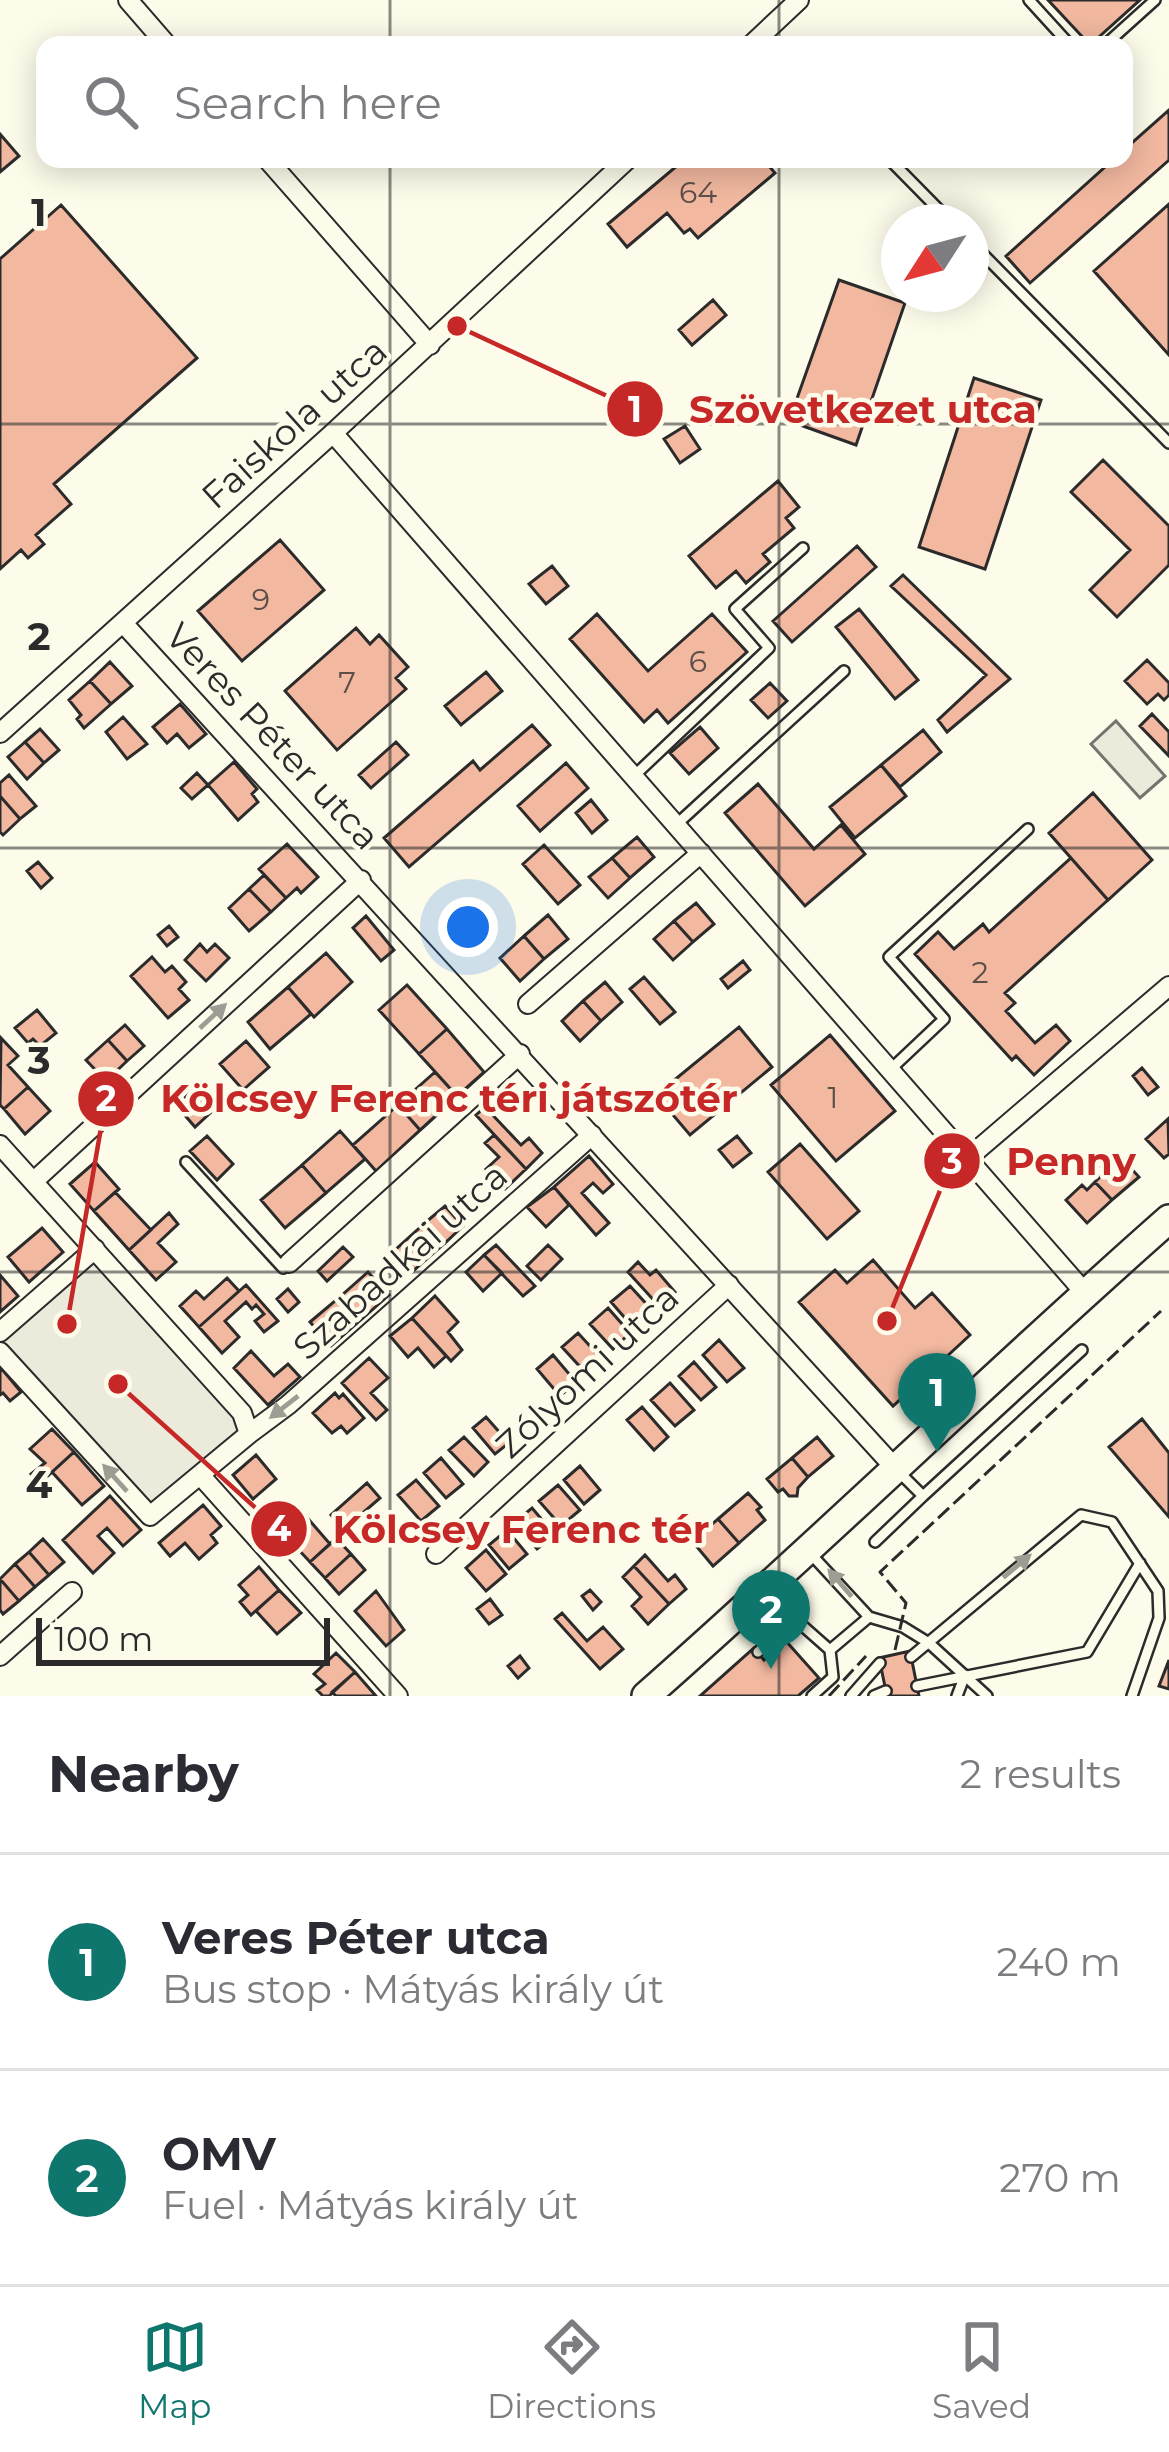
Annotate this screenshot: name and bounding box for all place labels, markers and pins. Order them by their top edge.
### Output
callout: Szövetkezet utca [605,372,1061,447]
callout: Kölcsey Ferenc téri játszótér [76,1061,762,1136]
callout: Penny [922,1124,1160,1199]
pin: 1 [898,1353,976,1452]
callout: Kölcsey Ferenc tér [249,1491,734,1566]
pin: 2 [732,1570,810,1669]

